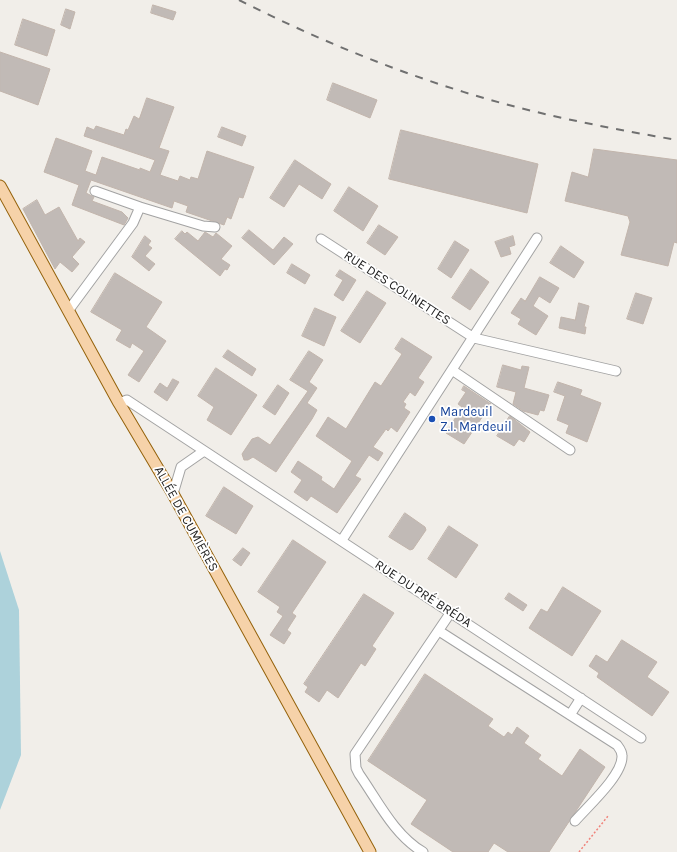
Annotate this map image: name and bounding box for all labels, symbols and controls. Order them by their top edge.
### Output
street label: RUE DES COLINETTES [341,248,453,328]
place label: Mardeuil Z.I. Mardeuil [440,404,512,435]
marker: Mardeuil Z.I. Mardeuil [427,414,437,424]
street label: ALLÉE DE CUMIÈRES [151,464,221,574]
street label: RUE DU PRÉ BRÉDA [372,557,474,631]

